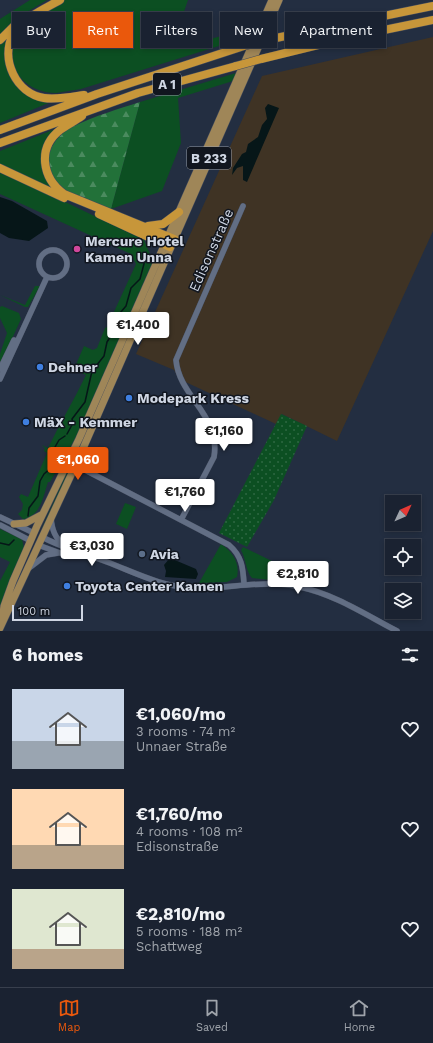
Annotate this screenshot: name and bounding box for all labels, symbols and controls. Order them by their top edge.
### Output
chip: Buy [12,12,65,48]
chip: Rent [73,12,133,48]
chip: Filters [141,12,212,48]
chip: New [220,12,277,48]
chip: Apartment [285,12,386,48]
road number: A 1 [153,73,181,95]
road number: B 233 [187,147,231,169]
street label: Edisonstraße [186,206,236,294]
place label: Mercure Hotel Kamen Unna [85,233,184,265]
marker: Mercure Hotel Kamen Unna [72,244,82,254]
pin: €1,400 [105,312,171,346]
text: €1,400 [116,317,160,332]
place label: Dehner [48,359,98,375]
marker: Dehner [35,362,45,372]
place label: Modepark Kress [137,390,250,406]
marker: Modepark Kress [124,393,134,403]
place label: MäX - Kemmer [34,414,137,430]
marker: MäX - Kemmer [21,417,31,427]
pin: €1,160 [191,418,257,452]
text: €1,160 [204,423,244,438]
pin: €1,060 [45,447,111,481]
text: €1,060 [56,452,100,467]
pin: €1,760 [152,479,218,513]
text: €1,760 [165,484,205,499]
north arrow [385,495,421,531]
map controls [385,495,421,619]
pin: €3,030 [59,533,125,567]
text: €3,030 [70,538,114,553]
button: locate [385,539,421,575]
place label: Avia [150,546,180,562]
marker: Avia [137,549,147,559]
pin: €2,810 [265,561,331,595]
text: €2,810 [277,566,319,581]
place label: Toyota Center Kamen [75,578,223,594]
marker: Toyota Center Kamen [62,581,72,591]
button: layers [385,583,421,619]
scale bar [12,603,83,622]
text: 100 m [18,605,50,618]
icon: filters [399,644,421,666]
text: 6 homes [12,645,83,665]
text: €1,060/mo [136,704,226,724]
icon: home [44,705,92,753]
icon: heart [399,718,421,740]
text: 3 rooms · 74 m² [136,724,235,739]
text: Unnaer Straße [136,739,227,754]
text: €1,760/mo [136,804,223,824]
icon: home [44,805,92,853]
icon: heart [399,818,421,840]
text: 4 rooms · 108 m² [136,824,243,839]
text: Edisonstraße [136,839,219,854]
text: €2,810/mo [136,904,225,924]
icon: home [44,905,92,953]
icon: heart [399,918,421,940]
text: 5 rooms · 188 m² [136,924,242,939]
text: Schattweg [136,939,202,954]
tab: Map [58,997,80,1034]
tab: Saved [196,997,228,1034]
tab: Home [344,997,375,1034]

